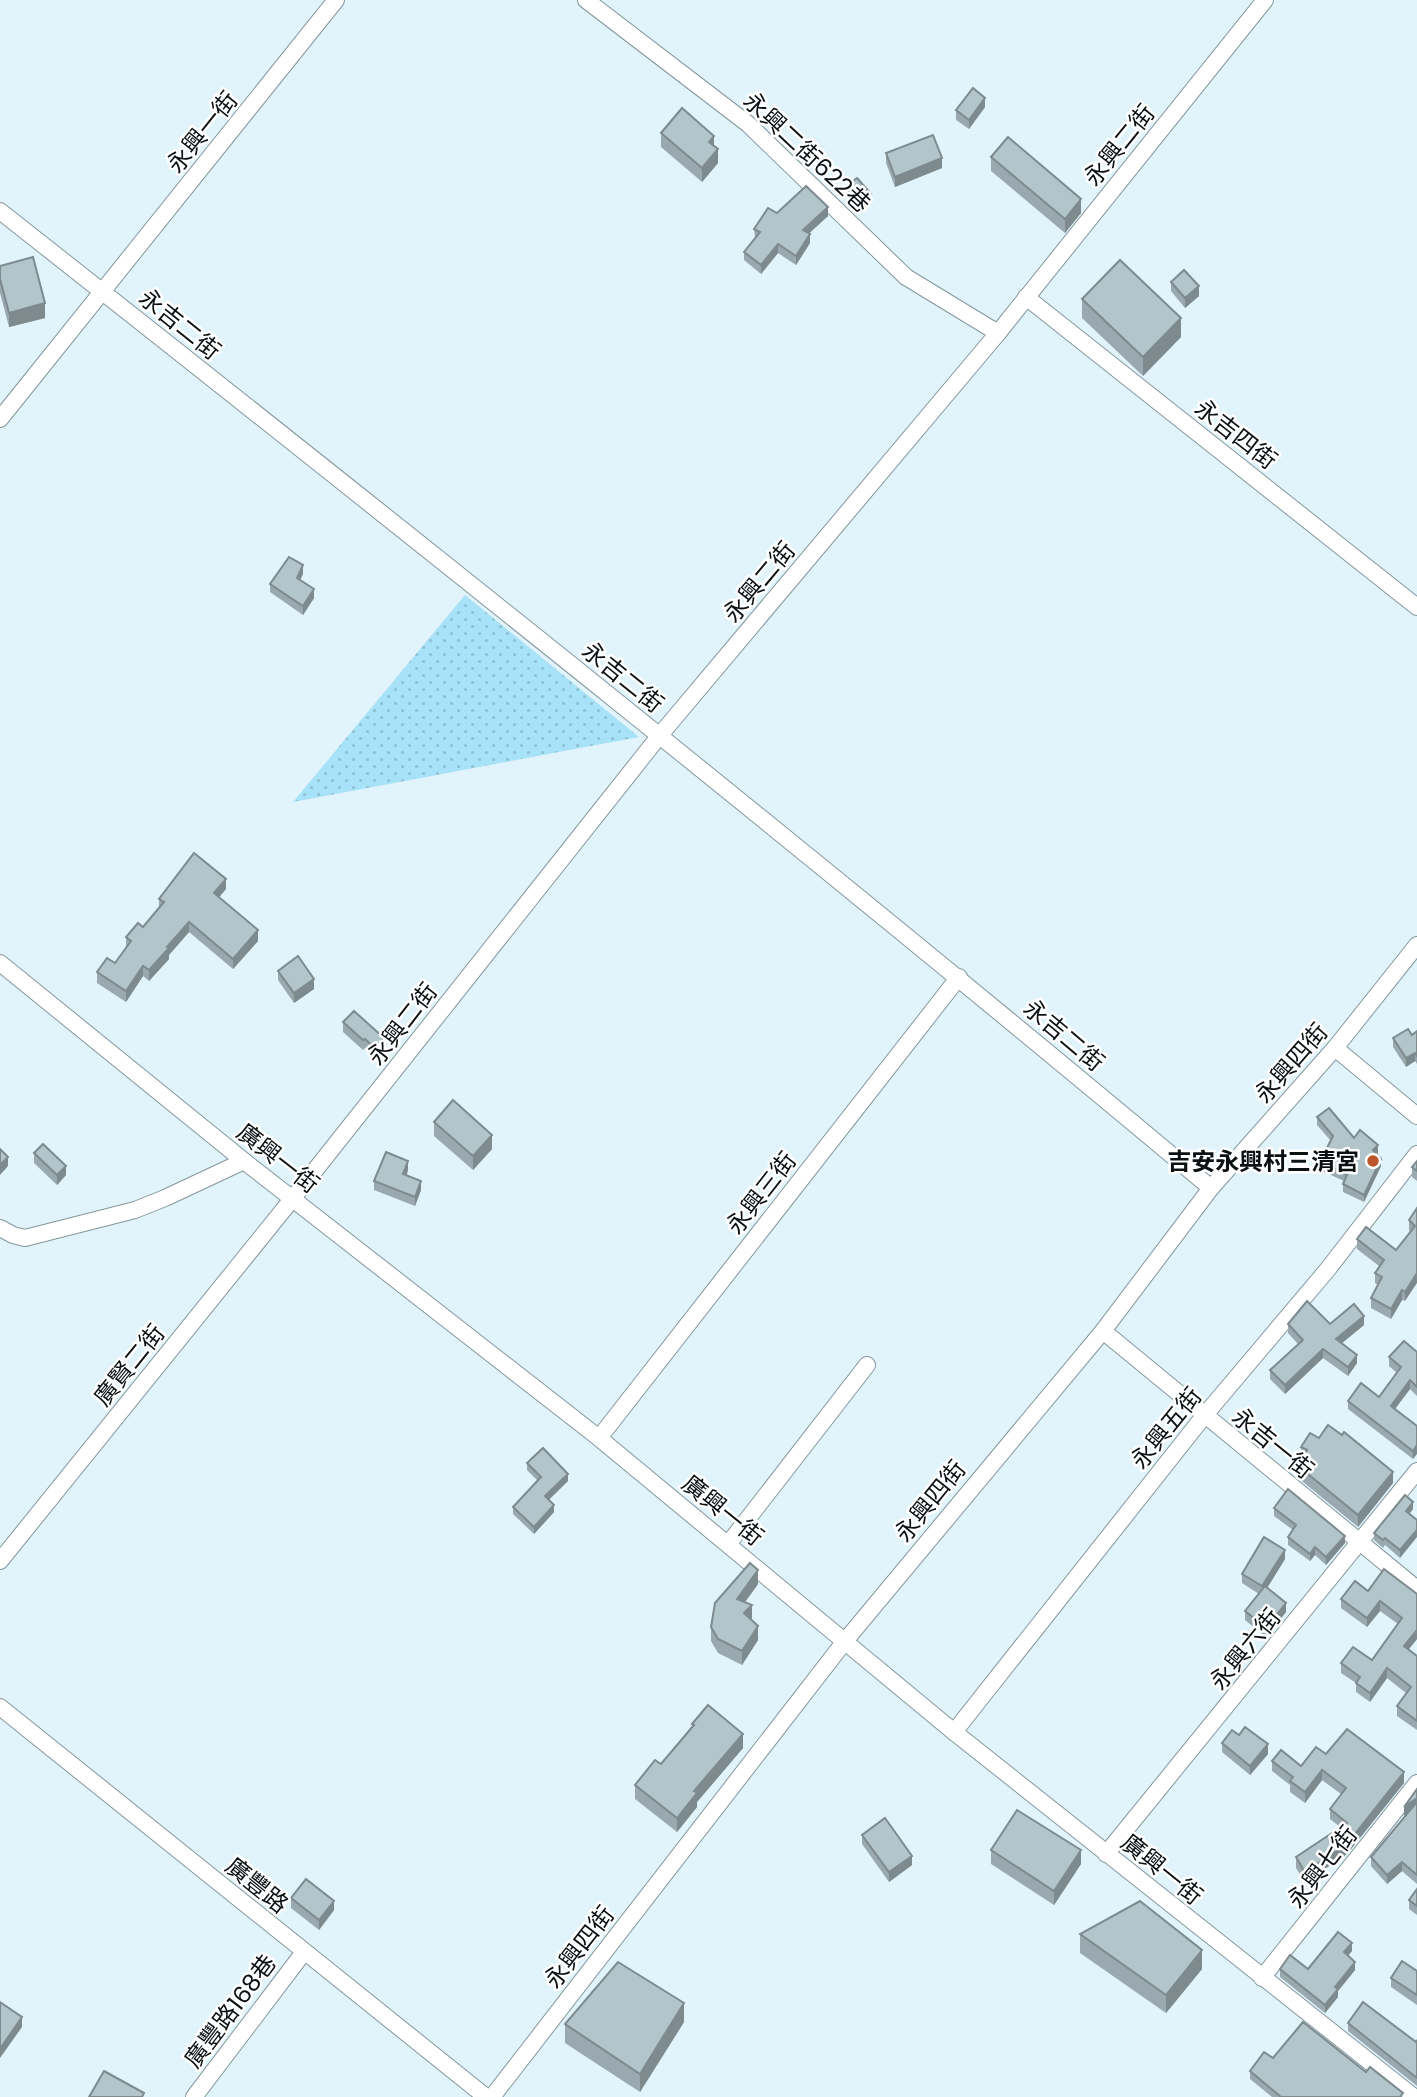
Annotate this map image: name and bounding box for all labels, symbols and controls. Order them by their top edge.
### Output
street label: 永興一街 [159,84,245,180]
street label: 永興二街622巷 [736,84,878,220]
street label: 永興二街 [1076,97,1162,193]
street label: 永吉二街 [132,281,228,367]
street label: 永吉四街 [1188,391,1284,477]
street label: 永興二街 [716,535,802,629]
street label: 永吉二街 [575,634,671,720]
street label: 永興二街 [359,976,445,1072]
street label: 永吉二街 [1017,992,1111,1078]
street label: 永興四街 [1247,1016,1335,1110]
street label: 廣興一街 [230,1115,326,1201]
street label: 永興三街 [718,1145,804,1241]
place label: 吉安永興村三清宮 [1167,1145,1359,1178]
marker: 吉安永興村三清宮 [1365,1153,1381,1169]
street label: 廣賢二街 [86,1317,172,1413]
street label: 永興五街 [1123,1380,1209,1476]
street label: 永吉一街 [1225,1400,1321,1486]
street label: 永興四街 [887,1453,973,1549]
street label: 廣興一街 [675,1467,771,1553]
street label: 永興六街 [1202,1601,1288,1697]
street label: 永興七街 [1279,1819,1365,1915]
street label: 廣興一街 [1114,1826,1210,1912]
street label: 廣豐路 [219,1850,295,1920]
street label: 永興四街 [536,1899,622,1995]
street label: 廣豐路168巷 [176,1948,284,2074]

